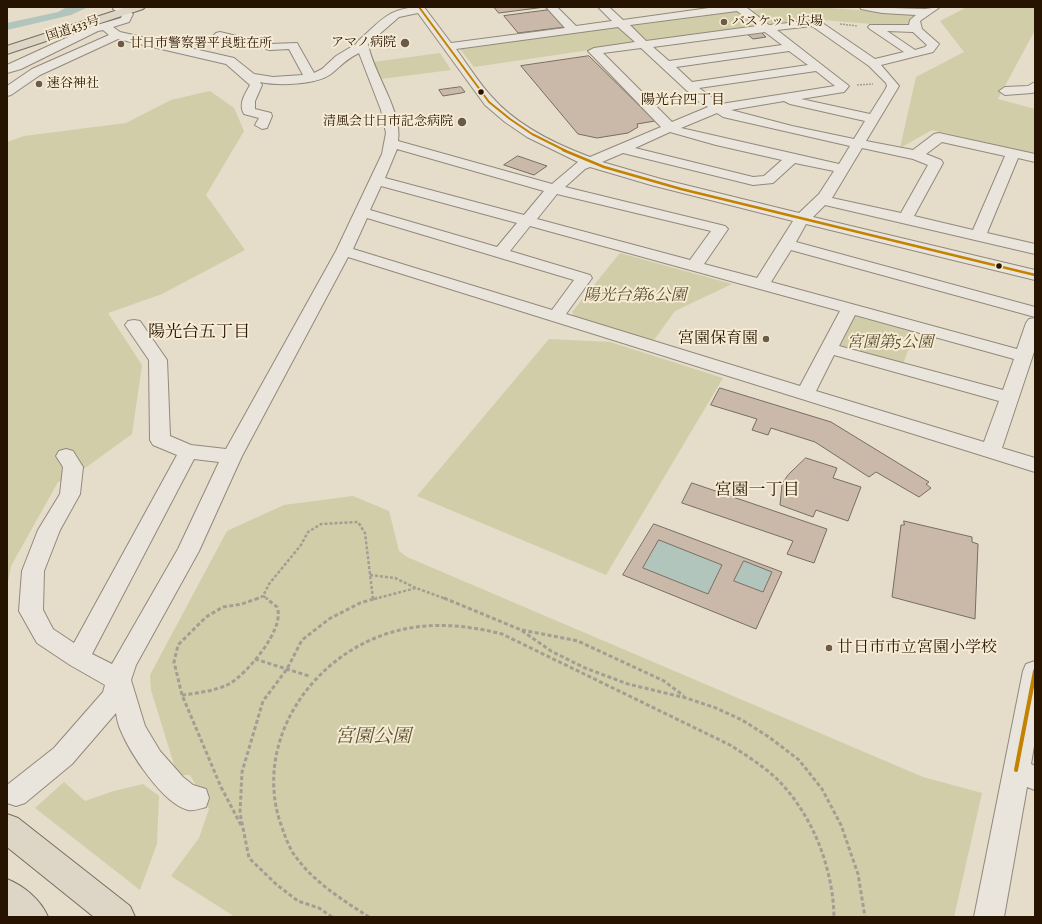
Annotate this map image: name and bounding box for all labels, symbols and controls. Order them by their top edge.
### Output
street label: 国道433号 [44,13,102,45]
place label: バスケット広場 [732,14,823,30]
marker: バスケット広場 [719,17,729,27]
place label: アマノ病院 [331,35,396,51]
place label: 廿日市警察署平良駐在所 [129,36,272,52]
marker: アマノ病院 [399,37,411,49]
marker: 廿日市警察署平良駐在所 [116,39,126,49]
place label: 速谷神社 [47,76,99,92]
marker: 速谷神社 [34,79,44,89]
unlabelled marker [476,87,486,97]
district label: 陽光台四丁目 [641,93,725,109]
place label: 清風会廿日市記念病院 [323,114,453,130]
marker: 清風会廿日市記念病院 [456,116,468,128]
unlabelled marker [994,261,1004,271]
park label: 陽光台第6公園 [584,286,686,306]
district label: 陽光台五丁目 [148,323,250,343]
place label: 宮園保育園 [678,329,758,349]
park label: 宮園第5公園 [847,333,933,353]
marker: 宮園保育園 [761,334,771,344]
district label: 宮園一丁目 [715,481,799,501]
place label: 廿日市市立宮園小学校 [837,638,997,658]
marker: 廿日市市立宮園小学校 [824,643,834,653]
park label: 宮園公園 [335,726,411,748]

